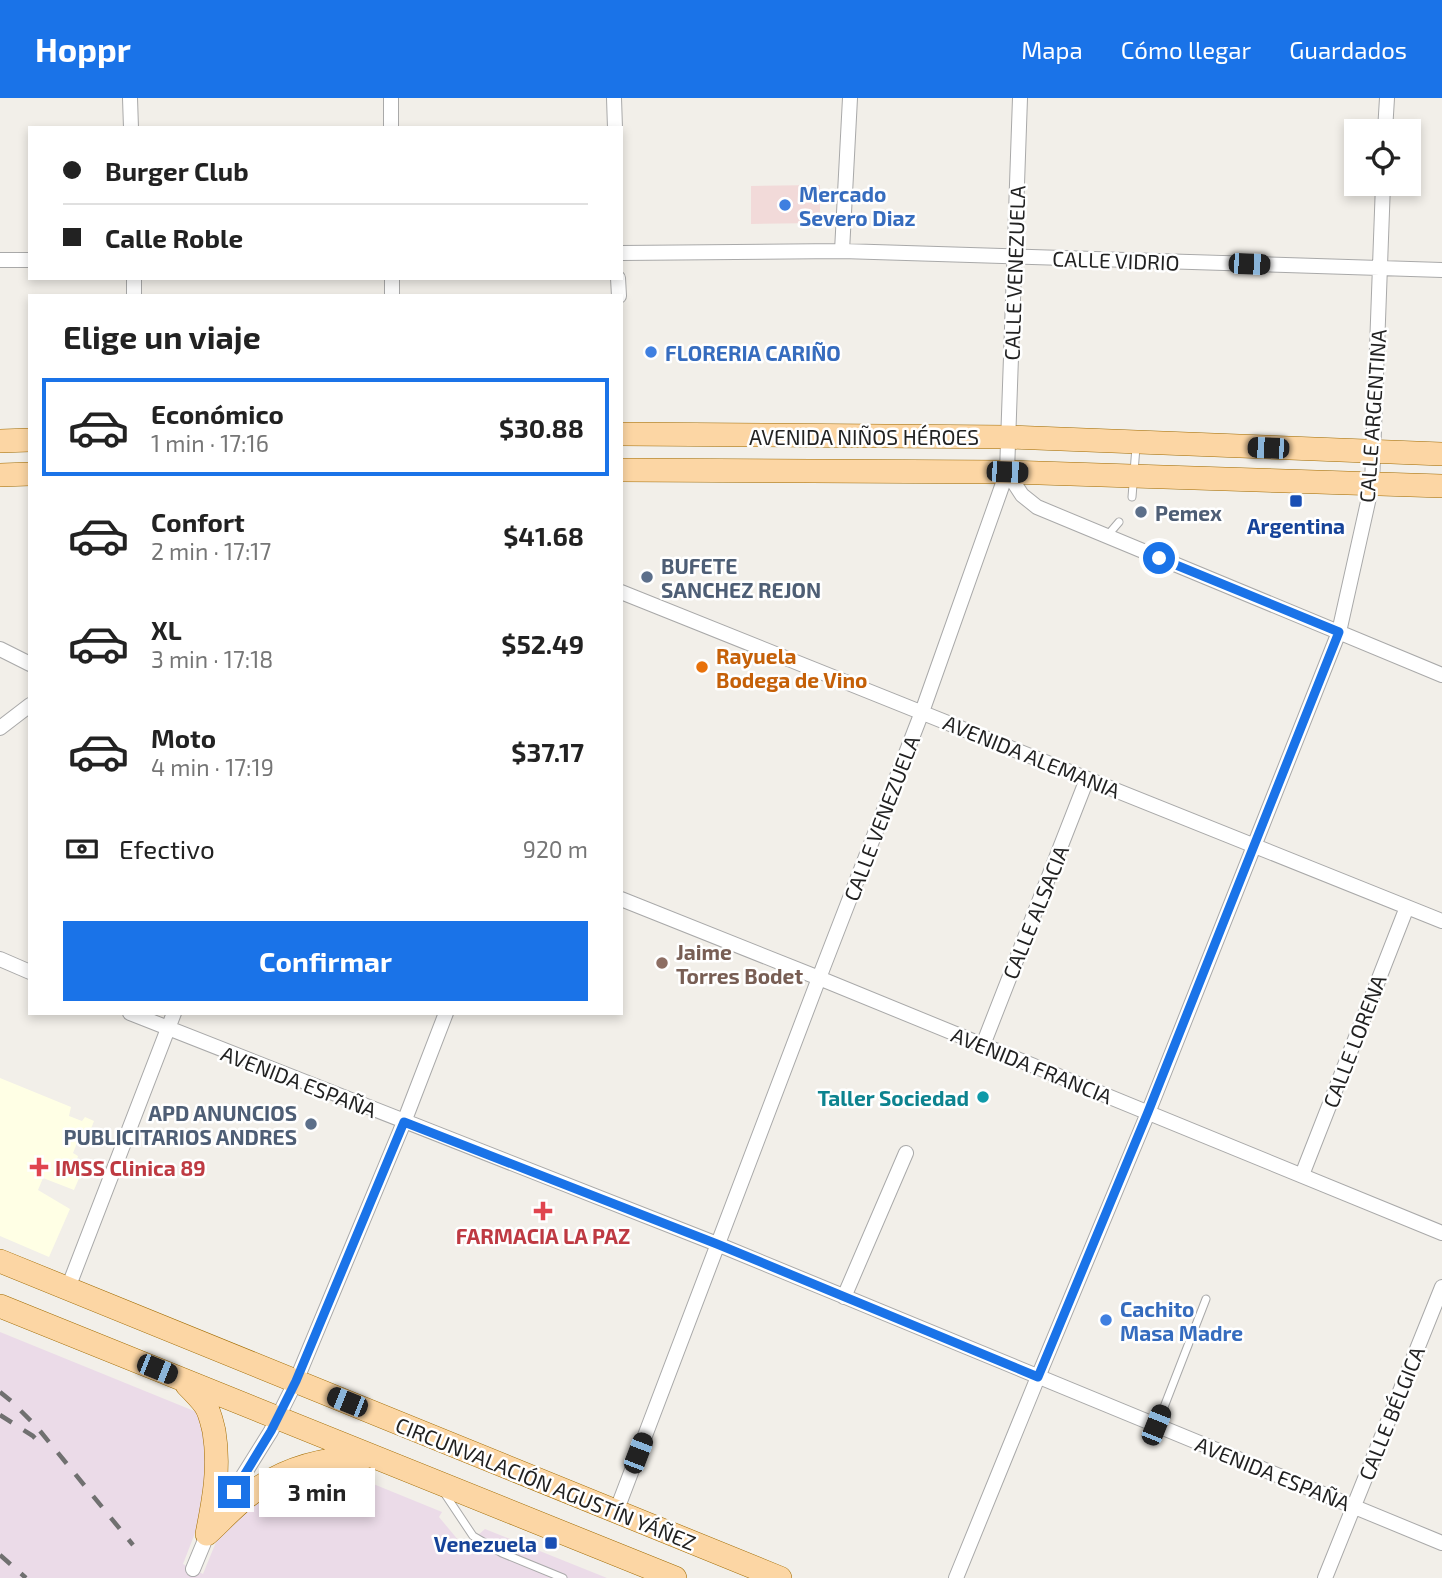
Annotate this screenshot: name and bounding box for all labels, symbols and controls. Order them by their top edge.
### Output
text: Hoppr [35,29,131,69]
text: Mapa [1021,35,1083,64]
text: Cómo llegar [1121,35,1251,64]
text: Guardados [1289,35,1407,64]
map controls [1344,119,1421,196]
button: locate [1344,119,1421,196]
text: Burger Club [105,155,249,186]
place label: Mercado Severo Diaz [799,181,915,230]
street label: CALLE VENEZUELA [998,185,1030,361]
marker: Mercado Severo Diaz [777,197,793,213]
text: Calle Roble [105,222,243,253]
street label: CALLE VIDRIO [1052,245,1180,275]
car [1228,253,1271,275]
text: Elige un viaje [63,317,261,355]
street label: CALLE ARGENTINA [1353,328,1391,504]
place label: FLORERIA CARIÑO [665,340,841,365]
marker: FLORERIA CARIÑO [643,344,659,360]
icon: car [67,396,130,459]
text: Económico [151,398,284,429]
text: $30.88 [499,412,584,443]
street label: AVENIDA NIÑOS HÉROES [749,424,979,449]
text: 1 min · 17:16 [151,429,269,457]
car [1247,437,1290,459]
car [986,461,1029,483]
marker: Argentina [1288,493,1304,509]
place label: Pemex [1155,500,1222,525]
icon: car [67,504,130,567]
marker: Pemex [1133,504,1149,520]
text: Confort [151,506,245,537]
place label: Argentina [1247,513,1345,538]
text: $41.68 [503,520,584,551]
text: 2 min · 17:17 [151,537,271,565]
route start [1143,542,1175,574]
place label: BUFETE SANCHEZ REJON [661,553,821,602]
marker: BUFETE SANCHEZ REJON [639,569,655,585]
icon: car [67,612,130,675]
text: XL [151,614,182,645]
text: $52.49 [501,628,584,659]
place label: Rayuela Bodega de Vino [716,643,868,692]
text: 3 min · 17:18 [151,645,273,673]
marker: Rayuela Bodega de Vino [694,659,710,675]
street label: AVENIDA ALEMANIA [940,709,1124,803]
icon: car [67,720,130,783]
text: Moto [151,722,216,753]
street label: CALLE VENEZUELA [838,732,924,904]
text: $37.17 [511,736,584,767]
text: 4 min · 17:19 [151,753,274,781]
icon: cash [63,830,101,868]
text: Efectivo [119,833,215,864]
text: 920 m [523,835,588,863]
street label: CALLE ALSACIA [997,842,1073,982]
button: Confirmar [63,921,588,1001]
place label: Jaime Torres Bodet [676,939,803,988]
marker: Jaime Torres Bodet [654,955,670,971]
street label: CALLE LORENA [1317,971,1391,1111]
street label: AVENIDA FRANCIA [948,1021,1116,1109]
street label: AVENIDA ESPAÑA [218,1040,380,1122]
place label: Taller Sociedad [817,1085,969,1110]
marker: Taller Sociedad [975,1089,991,1105]
place label: APD ANUNCIOS PUBLICITARIOS ANDRES [63,1100,297,1149]
marker: APD ANUNCIOS PUBLICITARIOS ANDRES [303,1116,319,1132]
place label: IMSS Clinica 89 [55,1155,206,1180]
marker: IMSS Clinica 89 [29,1157,49,1177]
marker: FARMACIA LA PAZ [535,1203,551,1219]
place label: FARMACIA LA PAZ [456,1223,630,1248]
place label: Cachito Masa Madre [1120,1296,1243,1345]
marker: Cachito Masa Madre [1098,1312,1114,1328]
street label: CALLE BÉLGICA [1353,1342,1429,1484]
car [134,1351,181,1387]
car [324,1384,371,1420]
car [1139,1402,1174,1448]
street label: CIRCUNVALACIÓN AGUSTÍN YÁÑEZ [392,1411,700,1555]
car [621,1430,656,1476]
street label: AVENIDA ESPAÑA [1192,1431,1354,1515]
callout: 3 min [258,1468,374,1516]
route end [218,1476,250,1508]
text: 3 min [288,1478,346,1506]
place label: Venezuela [434,1531,537,1556]
marker: Venezuela [543,1535,559,1551]

